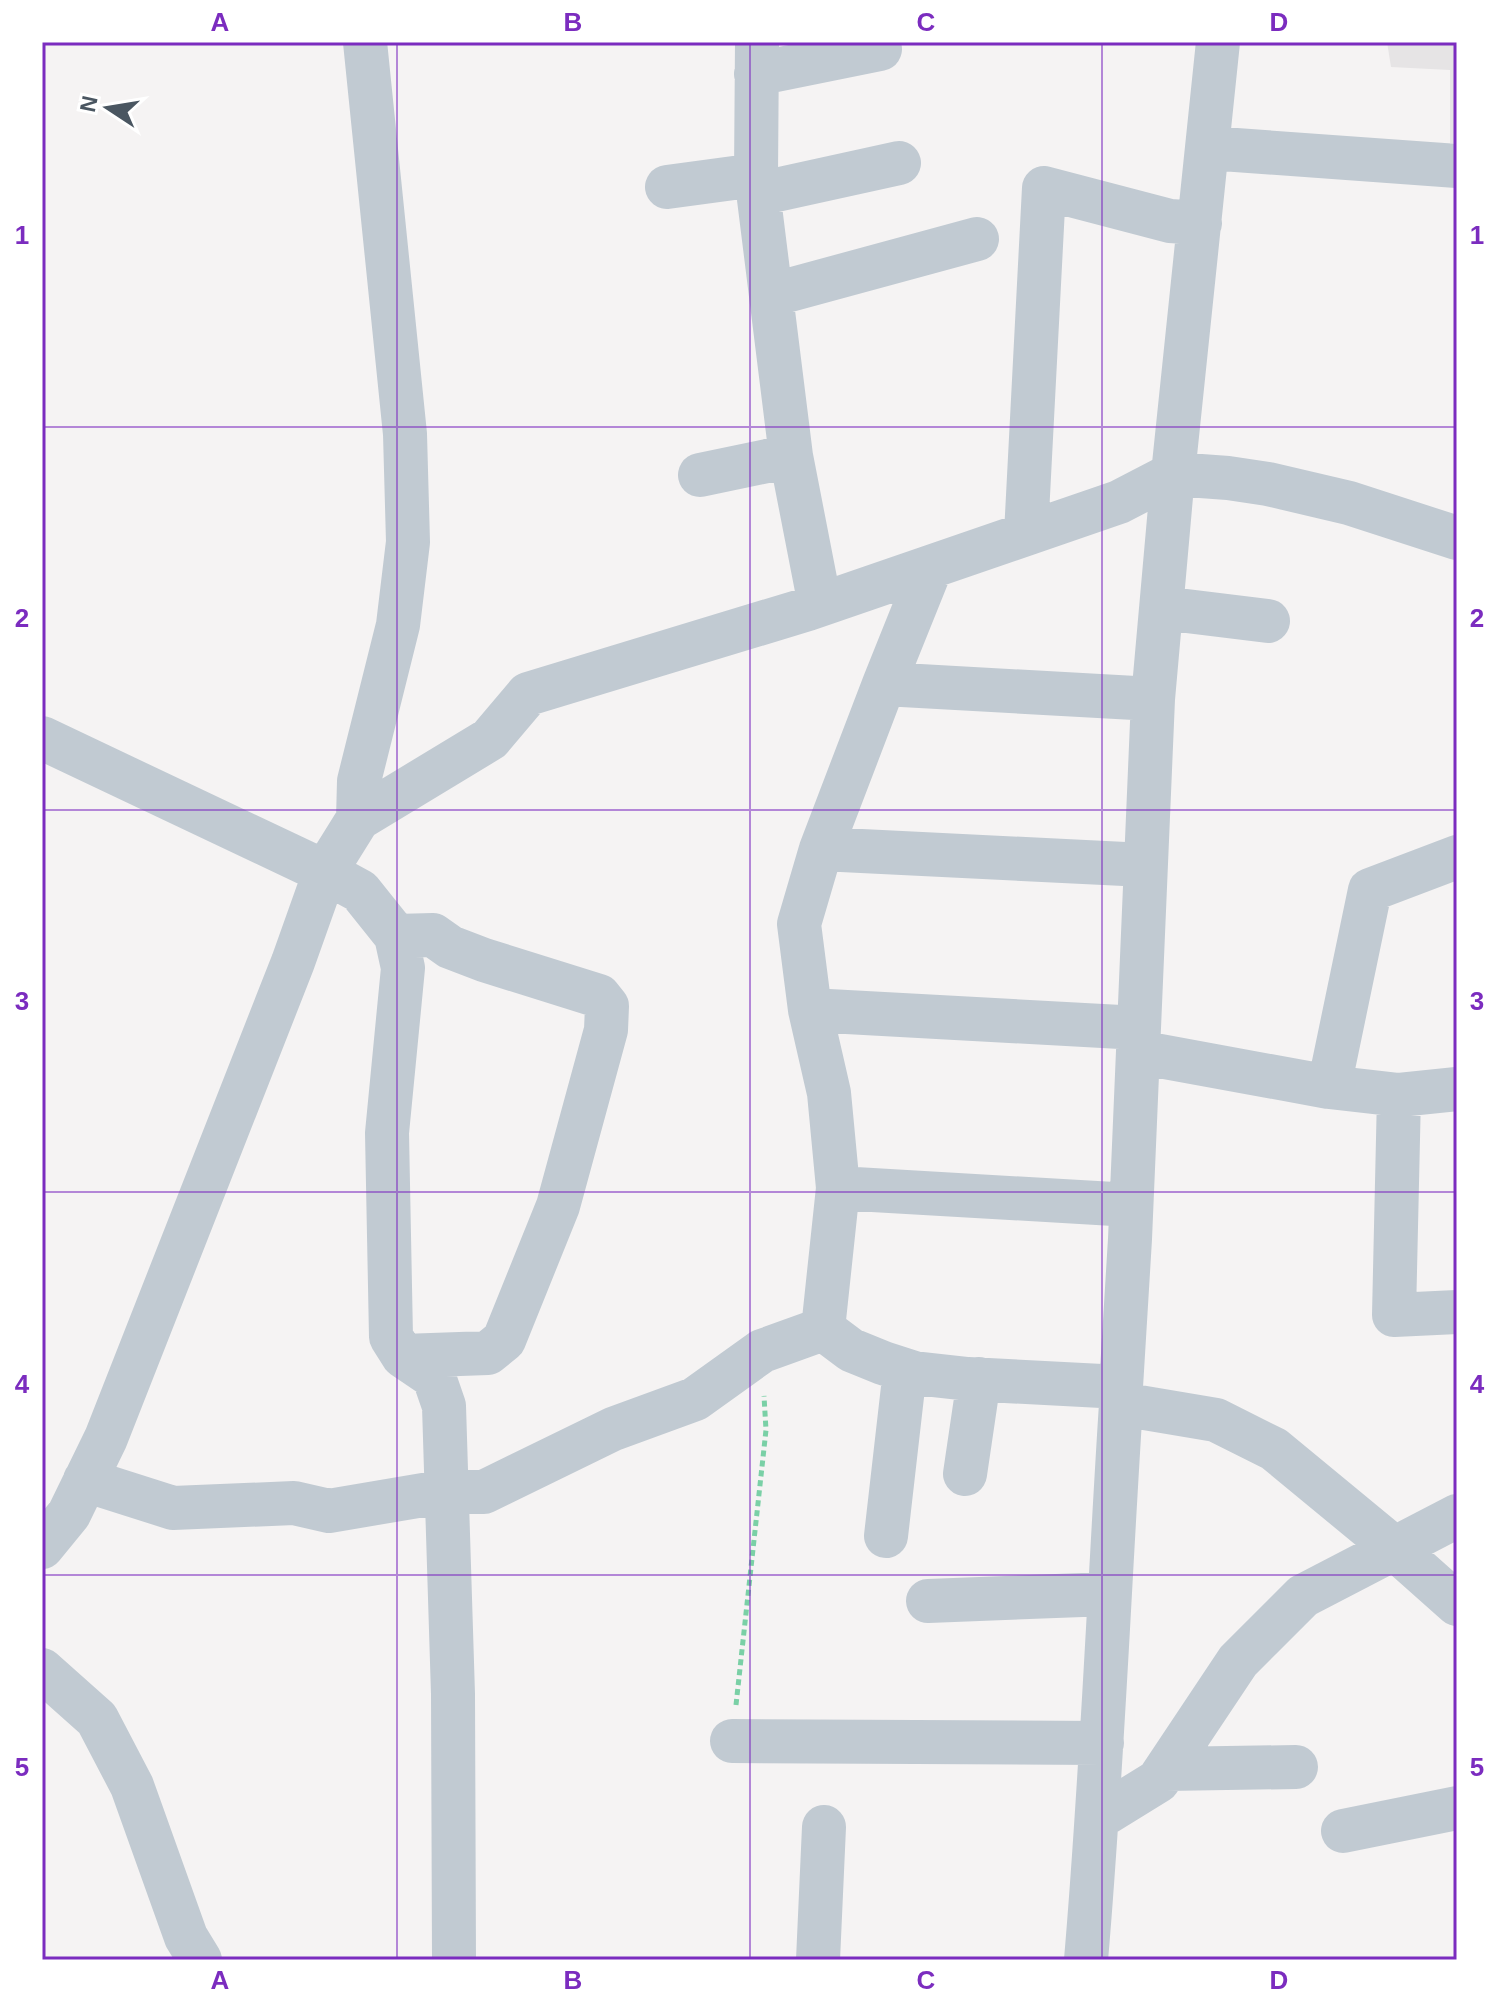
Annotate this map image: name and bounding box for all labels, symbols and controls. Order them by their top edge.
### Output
text: A [211,7,230,37]
text: B [564,7,582,37]
text: C [917,7,936,37]
text: D [1270,7,1288,37]
north arrow [68,68,148,148]
text: N [75,94,103,114]
text: 1 [15,220,29,250]
text: 1 [1470,220,1484,250]
text: 2 [15,603,29,633]
text: 2 [1470,603,1484,633]
text: 3 [15,986,29,1016]
text: 3 [1470,986,1484,1016]
text: 4 [15,1369,30,1399]
text: 4 [1470,1369,1485,1399]
text: 5 [15,1752,29,1782]
text: 5 [1470,1752,1484,1782]
text: A [211,1965,230,1995]
text: B [564,1965,582,1995]
text: C [917,1965,936,1995]
text: D [1270,1965,1288,1995]

